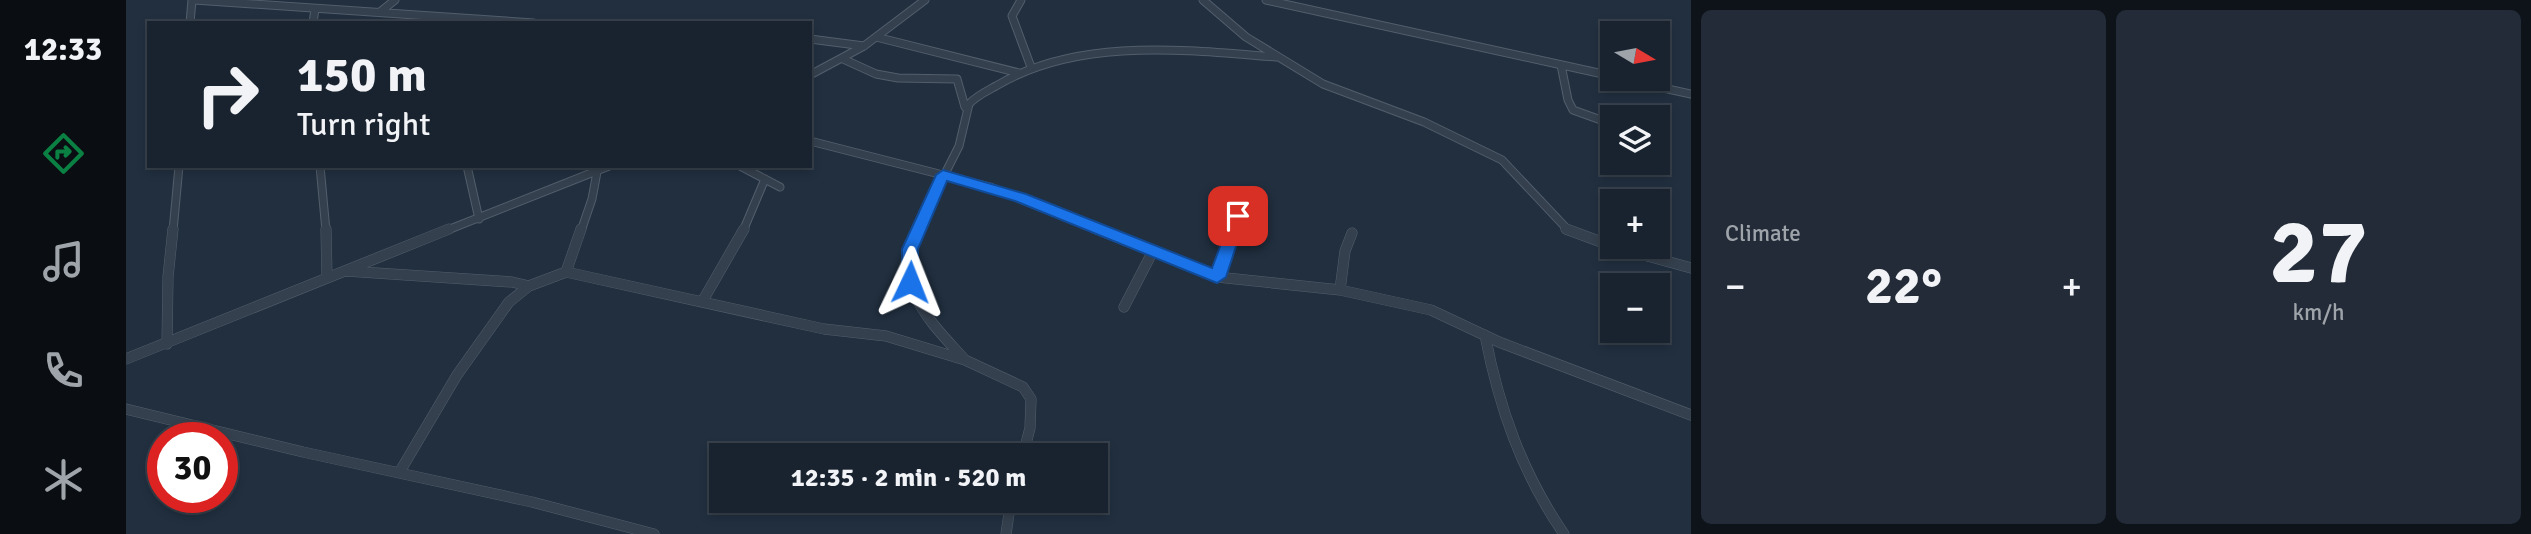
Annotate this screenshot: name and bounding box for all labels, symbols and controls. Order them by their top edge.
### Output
north arrow [1600,21,1670,91]
map controls [1600,21,1670,343]
text: 12:33 [24,30,102,69]
text: 150 m [297,45,427,105]
icon: right [182,49,273,140]
text: Turn right [297,105,430,144]
button: layers [1600,105,1670,175]
icon: directions [39,129,88,178]
pin [1208,186,1268,246]
button: + [1600,189,1670,259]
text: 27 [2269,196,2368,309]
icon: arrive [1219,197,1257,235]
text: Climate [1725,219,1801,248]
icon: music [39,237,88,286]
position arrow [873,245,947,319]
text: 22° [1865,254,1942,318]
text: − [1725,263,1746,310]
text: + [2061,263,2082,310]
button: − [1600,273,1670,343]
text: km/h [2292,298,2345,327]
icon: phone [39,346,88,395]
speed limit sign: 30 [147,422,238,513]
icon: climate [39,455,88,504]
text: 12:35 · 2 min · 520 m [791,462,1026,494]

